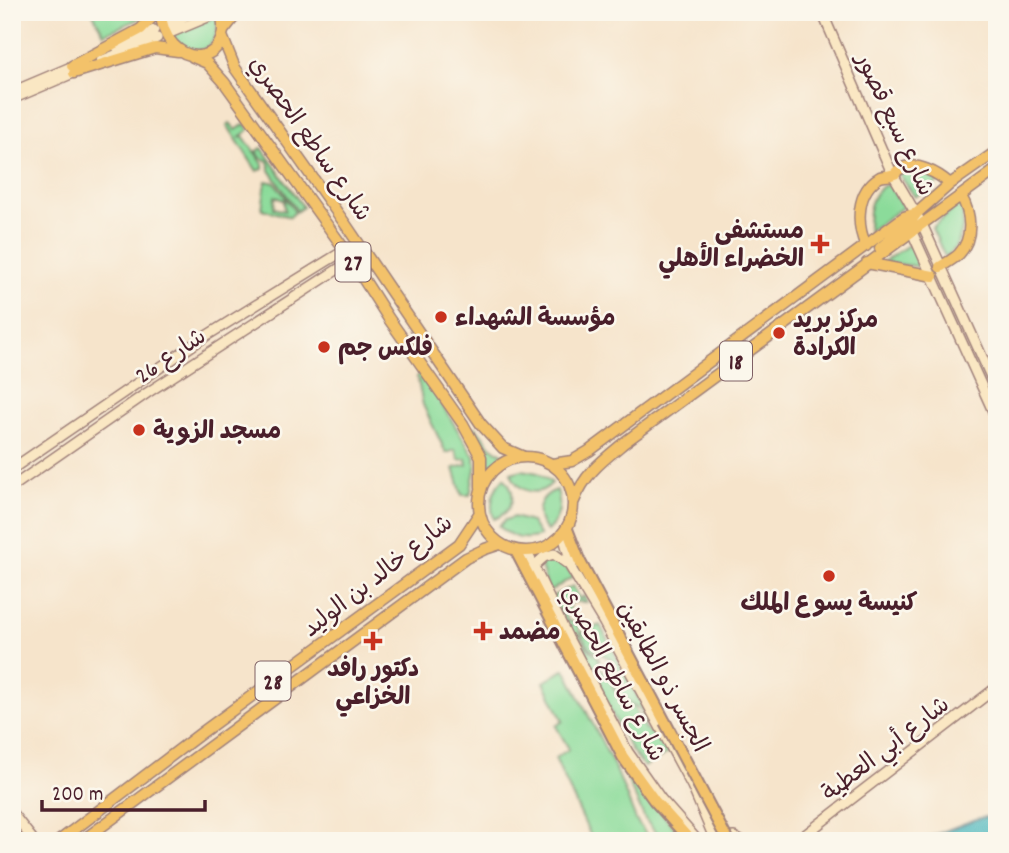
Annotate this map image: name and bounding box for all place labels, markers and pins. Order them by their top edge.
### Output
place label: مستشفى الخضراء الأهلي [658,216,804,279]
marker: مستشفى الخضراء الأهلي [810,234,830,254]
place label: مؤسسة الشهداء [455,303,615,337]
place label: مركز بريد الكرادة [793,305,878,367]
marker: مؤسسة الشهداء [433,309,449,325]
marker: مركز بريد الكرادة [771,325,787,341]
place label: فلكس جم [338,333,433,367]
marker: فلكس جم [316,339,332,355]
place label: مسجد الزوية [153,416,281,450]
marker: مسجد الزوية [131,422,147,438]
marker: كنيسة يسوع الملك [821,568,837,584]
place label: كنيسة يسوع الملك [741,588,918,622]
place label: مضمد [499,617,561,651]
marker: مضمد [473,621,493,641]
marker: دكتور رافد الخزاعي [363,631,383,651]
place label: دكتور رافد الخزاعي [327,654,419,717]

